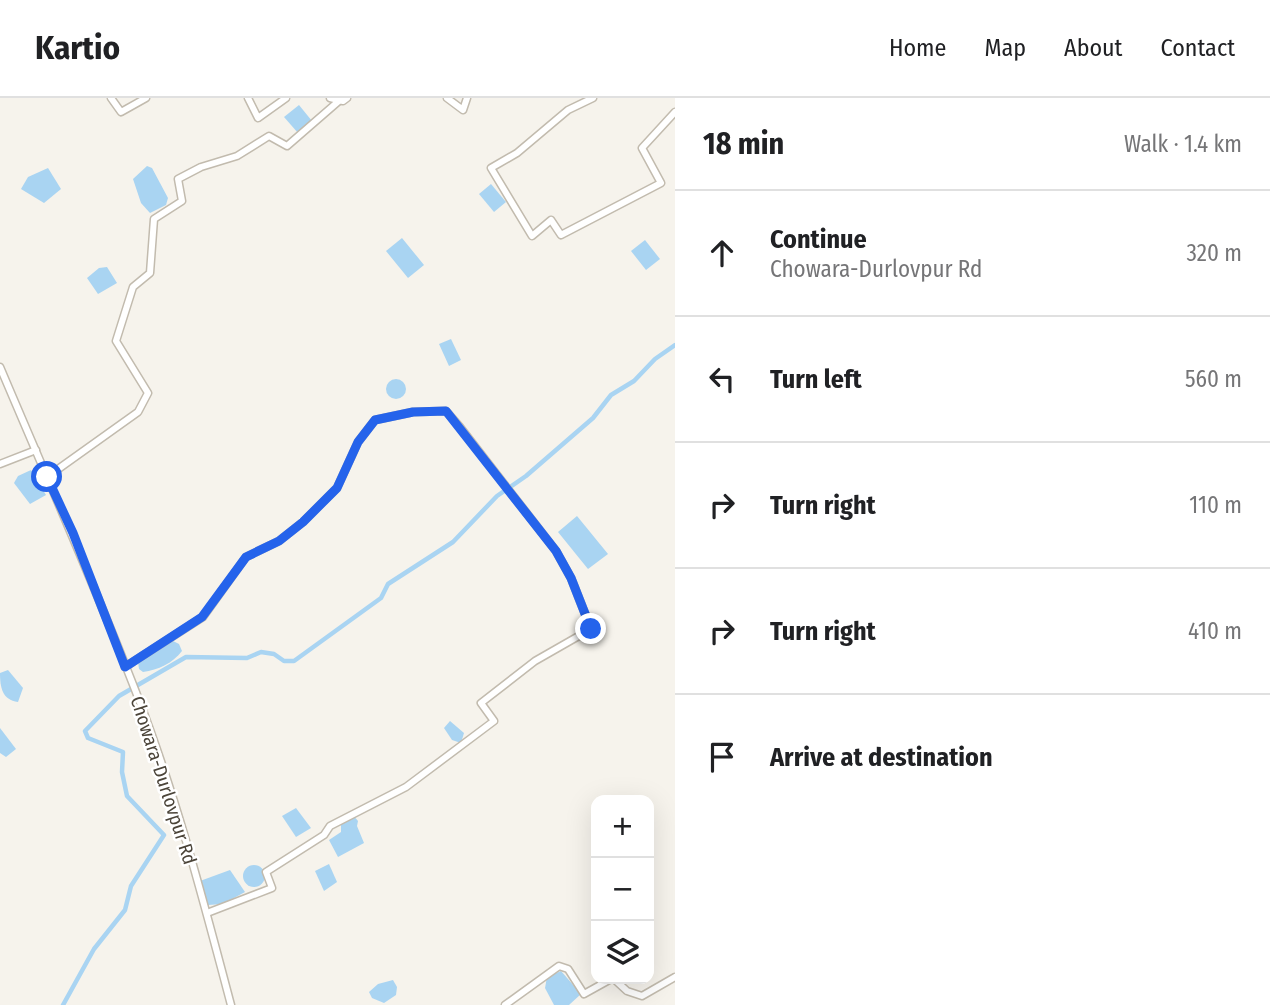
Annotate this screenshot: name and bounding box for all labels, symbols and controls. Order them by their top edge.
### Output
text: Kartio [35,28,120,68]
text: Home [889,34,946,62]
text: Map [984,34,1026,62]
text: About [1064,34,1122,62]
text: Contact [1160,34,1235,62]
text: 18 min [703,126,784,162]
text: Walk · 1.4 km [1124,130,1242,158]
text: Continue [770,224,867,255]
icon: ahead [703,234,741,272]
text: 320 m [1187,239,1242,267]
text: Chowara-Durlovpur Rd [770,255,982,283]
icon: left [703,360,741,398]
text: Turn left [770,364,862,395]
text: 560 m [1185,365,1242,393]
route start [31,461,62,492]
icon: right [703,486,741,524]
text: Turn right [770,490,876,521]
text: 110 m [1189,491,1242,519]
icon: right [703,612,741,650]
route end [575,613,606,644]
text: Turn right [770,616,876,647]
text: 410 m [1188,617,1242,645]
street label: Chowara-Durlovpur Rd [125,693,202,867]
icon: arrive [703,738,741,776]
text: Arrive at destination [770,742,993,773]
map controls [591,795,654,984]
button: + [591,795,654,858]
button: − [591,858,654,921]
button: layers [591,921,654,984]

